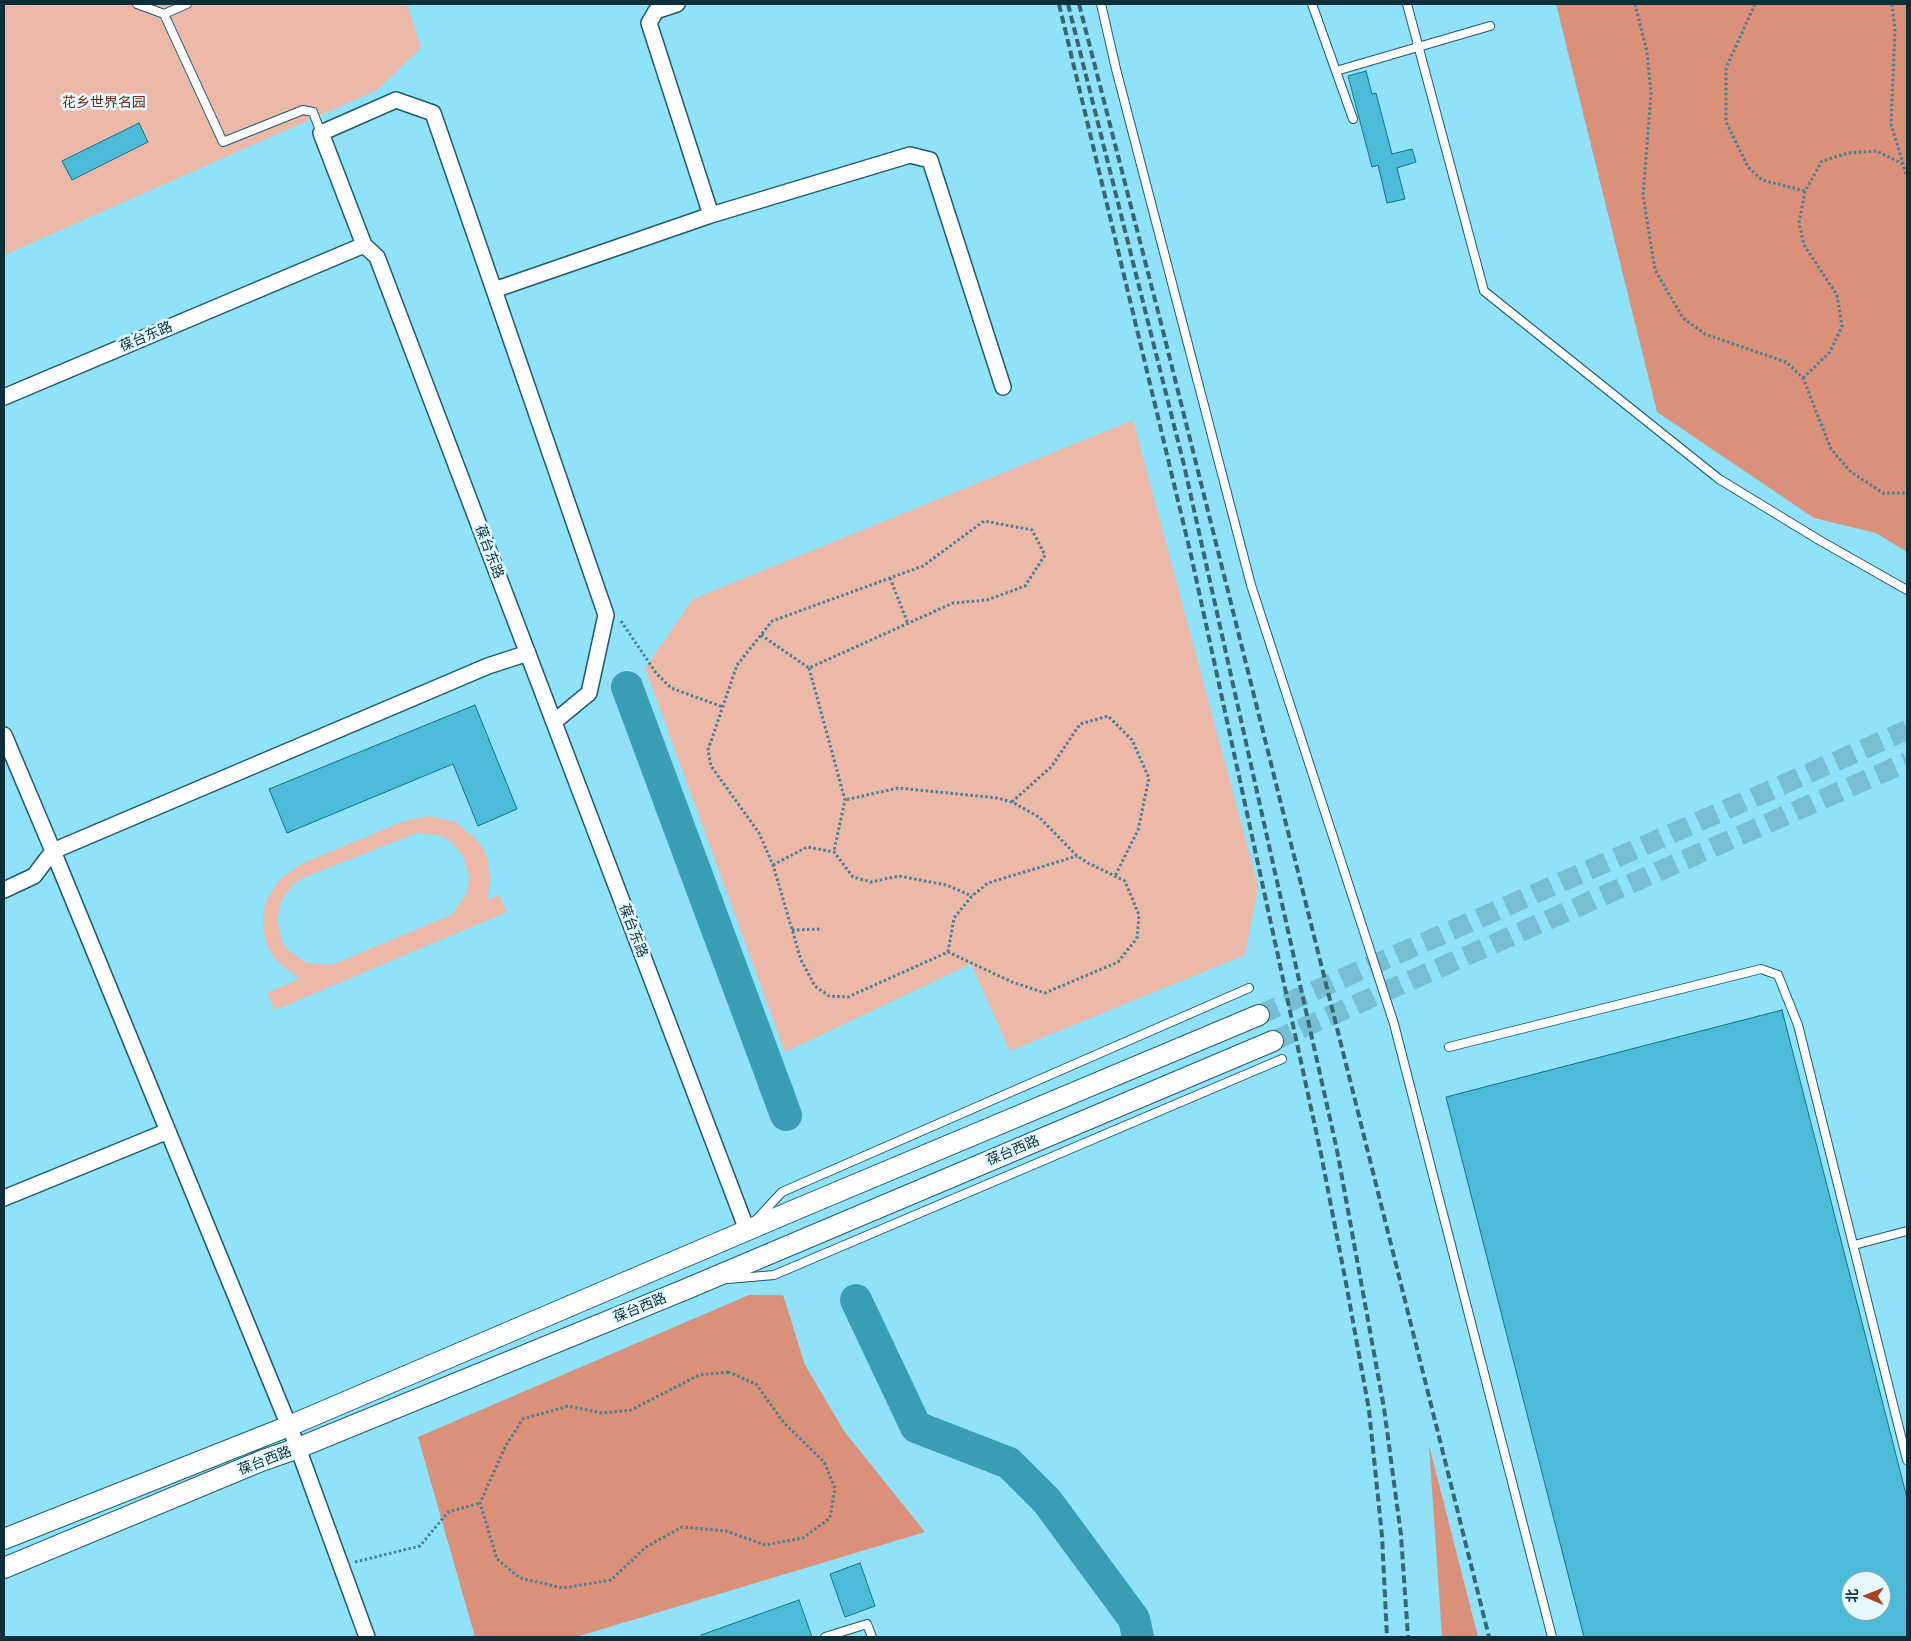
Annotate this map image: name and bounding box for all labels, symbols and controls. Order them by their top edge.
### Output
park label: 花乡世界名园 [62,95,146,111]
street label: 葆台东路 [117,318,175,356]
street label: 葆台东路 [471,523,507,581]
street label: 葆台东路 [615,902,651,960]
street label: 葆台西路 [984,1132,1042,1170]
street label: 葆台西路 [611,1290,669,1326]
street label: 葆台西路 [236,1443,294,1479]
north arrow [1841,1571,1891,1621]
text: 北 [1842,1589,1861,1603]

